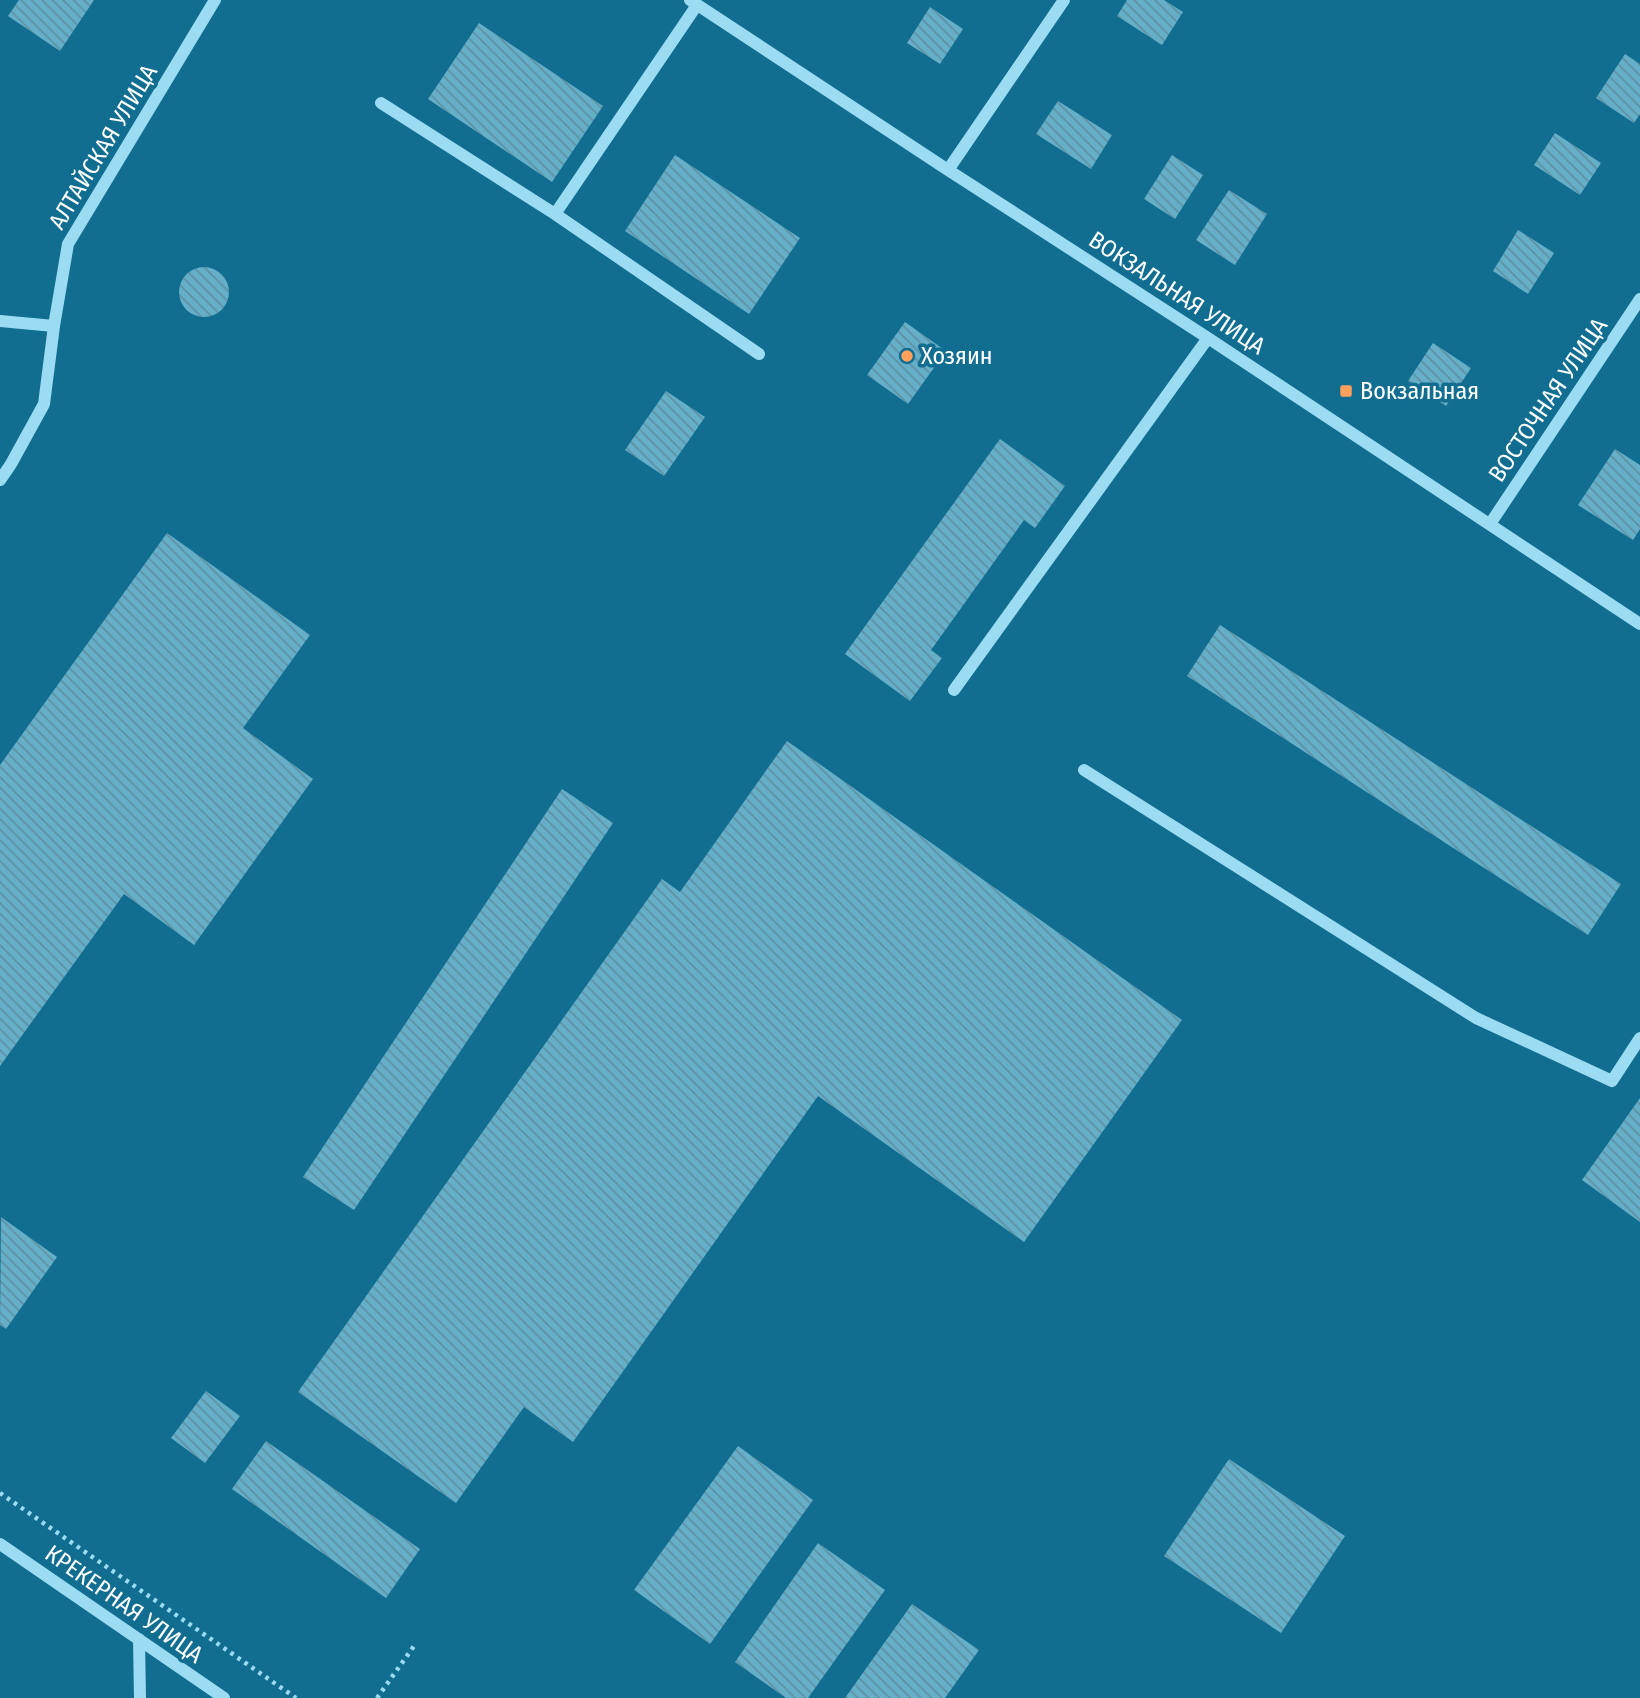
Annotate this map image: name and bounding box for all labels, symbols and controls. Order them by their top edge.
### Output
street label: АЛТАЙСКАЯ УЛИЦА [43,59,163,234]
street label: ВОКЗАЛЬНАЯ УЛИЦА [1084,226,1271,361]
street label: ВОСТОЧНАЯ УЛИЦА [1483,312,1613,487]
place label: Хозяин [921,342,993,370]
marker: Хозяин [899,348,915,364]
place label: Вокзальная [1360,377,1479,405]
marker: Вокзальная [1338,383,1354,399]
street label: КРЕКЕРНАЯ УЛИЦА [40,1539,209,1669]

